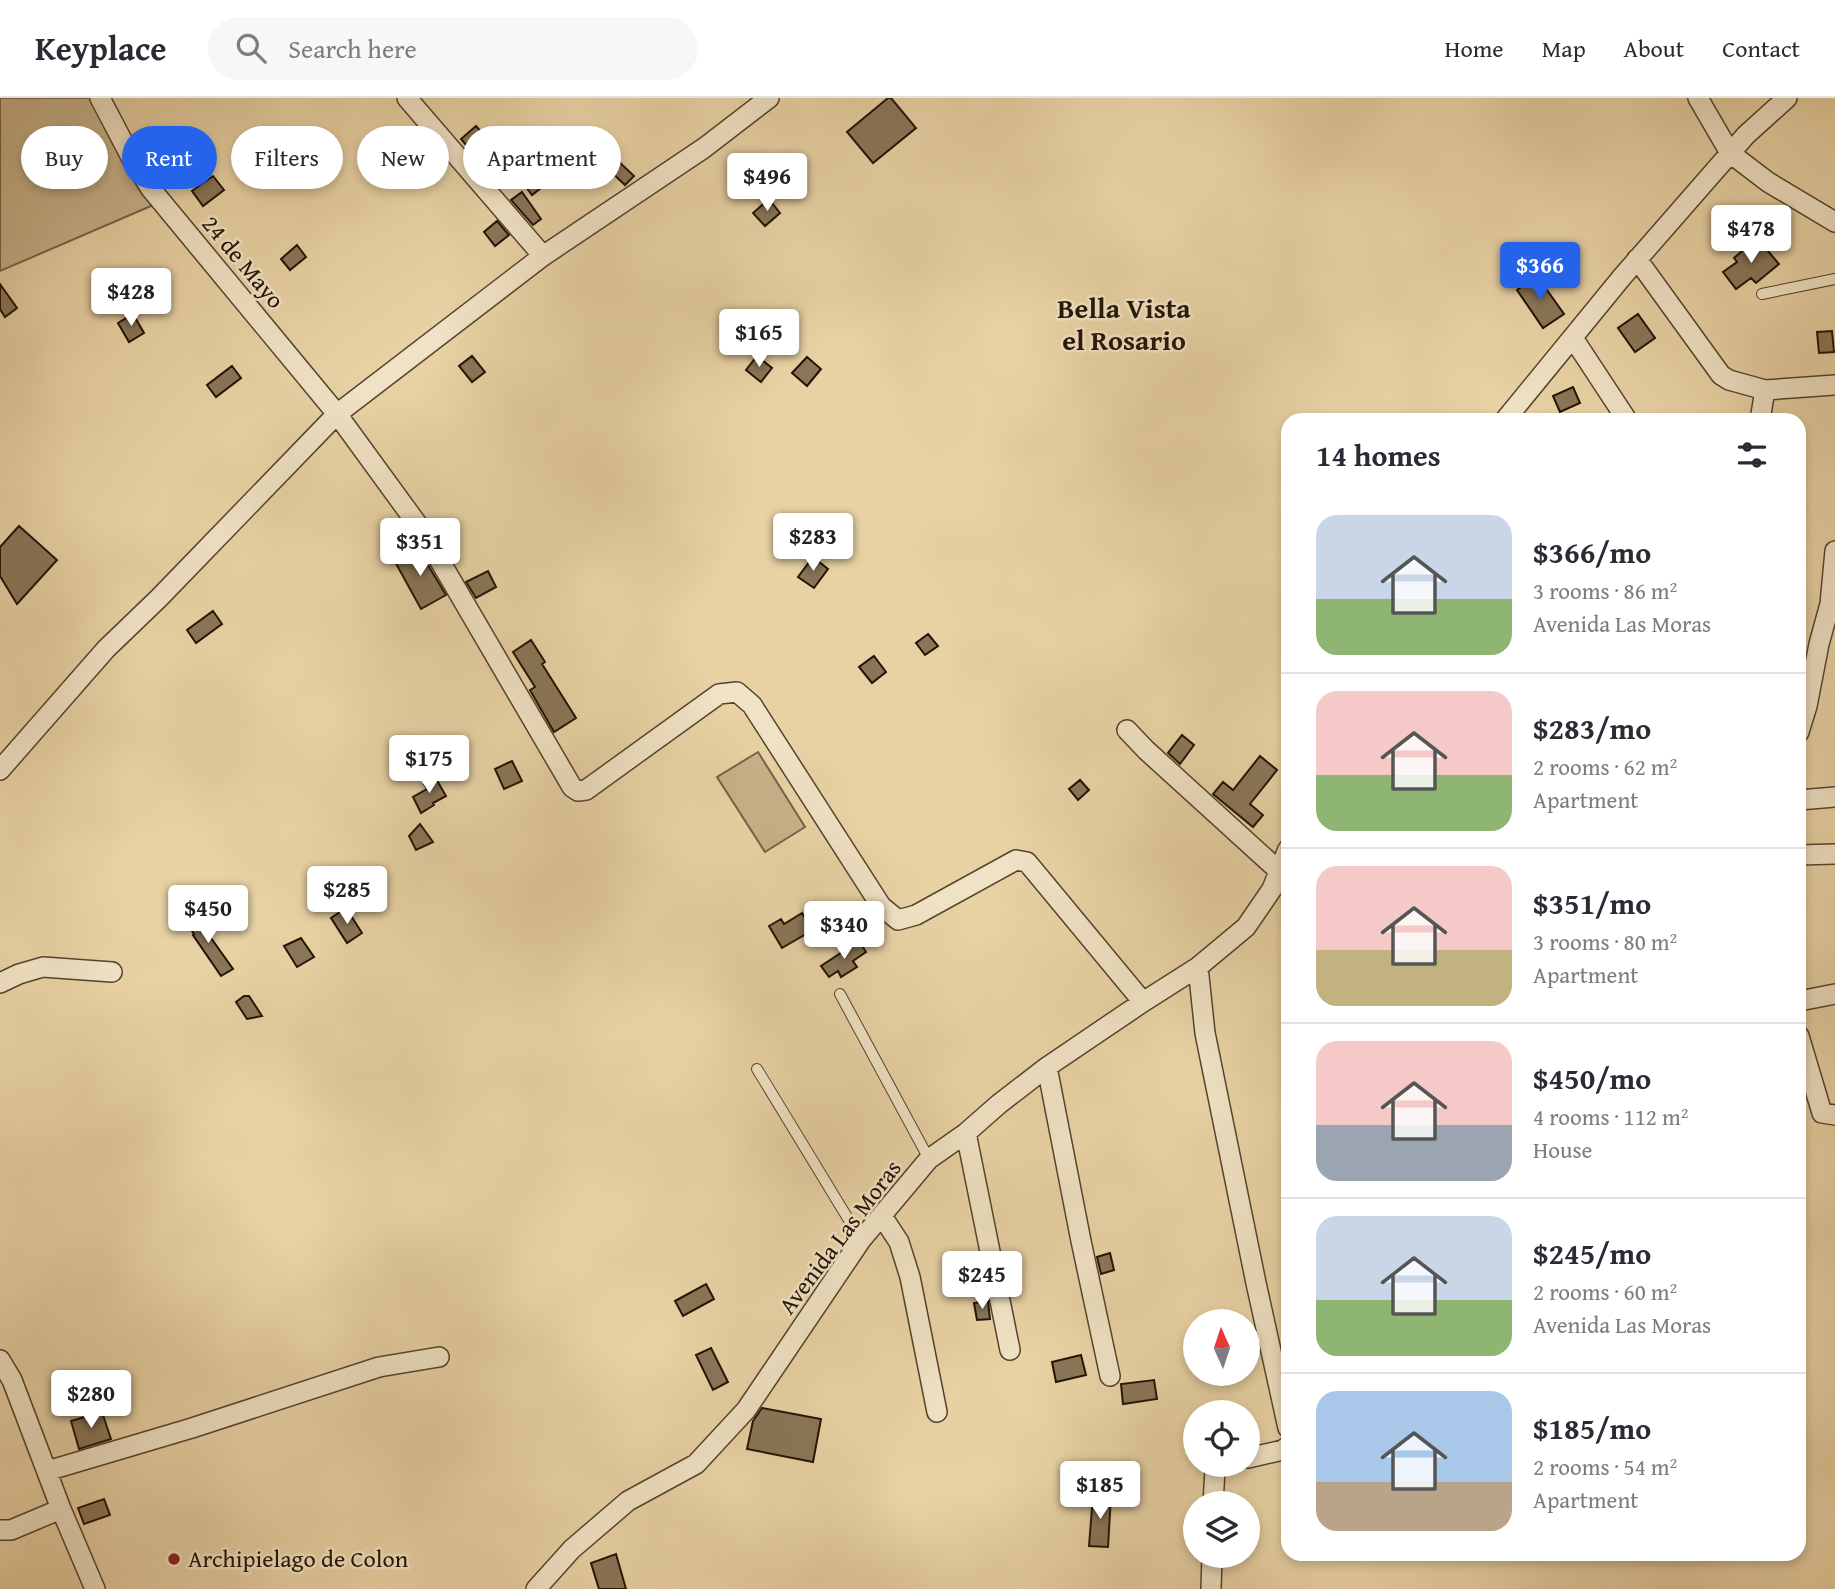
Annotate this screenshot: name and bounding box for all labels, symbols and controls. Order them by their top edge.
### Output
search box [208,17,698,80]
text: Keyplace [35,24,166,72]
icon: search [232,29,270,67]
text: Search here [288,29,417,68]
text: Home [1445,31,1504,66]
text: Map [1542,31,1586,66]
text: About [1624,31,1684,66]
text: Contact [1722,31,1800,66]
chip: Buy [21,126,108,189]
chip: Rent [122,126,217,189]
chip: Filters [231,126,343,189]
chip: New [357,126,449,189]
chip: Apartment [463,126,621,189]
pin: $496 [726,153,808,213]
text: $496 [743,159,791,192]
pin: $478 [1710,206,1792,265]
street label: 24 de Mayo [194,207,293,316]
text: $478 [1727,211,1775,244]
pin: $366 [1499,242,1581,302]
text: $366 [1516,248,1564,281]
pin: $428 [90,268,172,328]
text: $428 [107,274,155,307]
district label: Bella Vista el Rosario [1057,287,1191,360]
pin: $165 [718,310,800,369]
text: $165 [735,315,783,348]
text: 14 homes [1316,433,1441,477]
icon: filters [1733,436,1771,474]
pin: $283 [772,514,854,573]
pin: $351 [379,518,461,578]
text: $283 [789,519,837,552]
text: $351 [396,524,444,557]
text: $366/mo [1533,530,1651,574]
icon: home [1372,543,1456,627]
text: 3 rooms · 86 m² [1533,574,1677,607]
text: Avenida Las Moras [1533,607,1711,640]
text: $283/mo [1533,706,1651,750]
icon: home [1372,719,1456,803]
pin: $175 [388,736,470,795]
text: $175 [405,741,453,774]
text: 2 rooms · 62 m² [1533,750,1677,783]
text: Apartment [1533,783,1638,816]
pin: $285 [306,866,388,926]
text: $285 [323,872,371,905]
text: $351/mo [1533,881,1651,925]
pin: $450 [167,886,249,945]
text: $450 [184,891,232,924]
icon: home [1372,894,1456,978]
pin: $340 [803,902,885,961]
text: $340 [820,907,868,940]
text: 3 rooms · 80 m² [1533,925,1677,958]
text: Apartment [1533,958,1638,991]
text: $450/mo [1533,1056,1651,1100]
icon: home [1372,1069,1456,1153]
text: 4 rooms · 112 m² [1533,1100,1688,1133]
text: House [1533,1133,1592,1166]
street label: Avenida Las Moras [770,1152,910,1321]
text: $245/mo [1533,1231,1651,1275]
icon: home [1372,1244,1456,1328]
pin: $245 [941,1252,1023,1311]
text: $245 [958,1257,1006,1290]
text: 2 rooms · 60 m² [1533,1275,1677,1308]
text: Avenida Las Moras [1533,1308,1711,1341]
north arrow [1183,1309,1260,1386]
map controls [1183,1309,1260,1568]
pin: $280 [50,1370,132,1430]
text: $280 [67,1376,115,1409]
button: locate [1183,1400,1260,1477]
text: $185/mo [1533,1406,1651,1450]
icon: home [1372,1419,1456,1503]
text: 2 rooms · 54 m² [1533,1450,1677,1483]
pin: $185 [1059,1462,1141,1521]
text: $185 [1076,1467,1124,1500]
text: Apartment [1533,1483,1638,1516]
button: layers [1183,1491,1260,1568]
place label: Archipielago de Colon [188,1541,409,1576]
marker: Archipielago de Colon [166,1551,182,1567]

